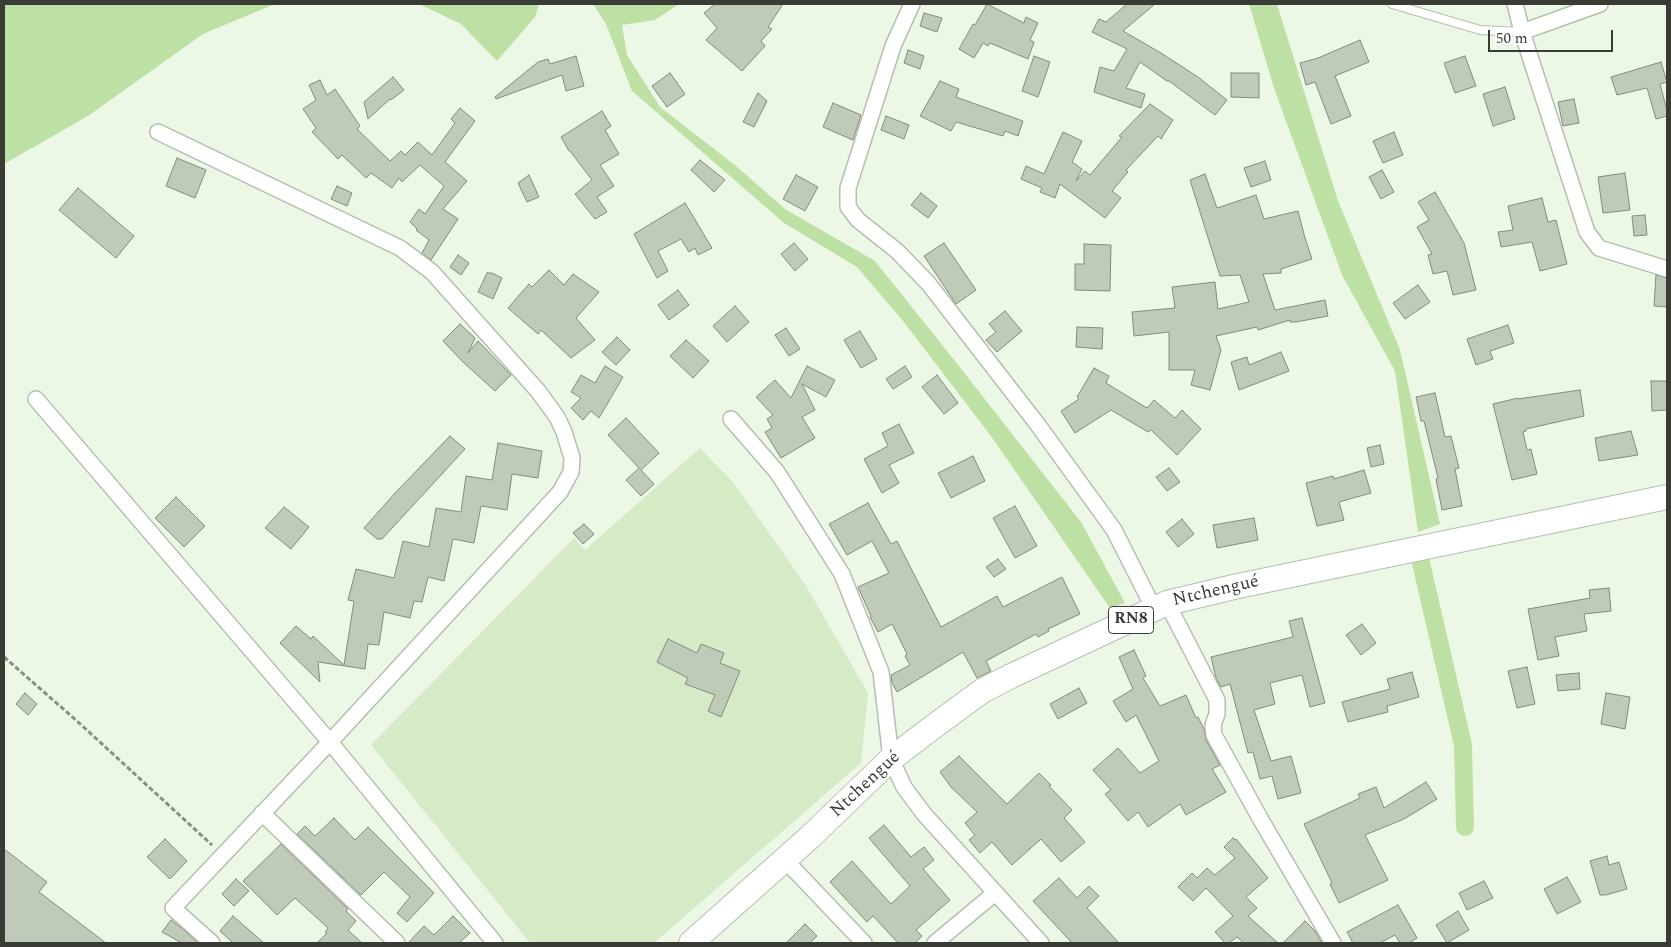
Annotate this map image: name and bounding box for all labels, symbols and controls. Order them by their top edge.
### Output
scale bar [1491,20,1616,52]
text: 50 m [1496,27,1528,50]
street label: Ntchengué [1171,572,1261,612]
road number: RN8 [1108,606,1154,634]
street label: Ntchengué [827,747,905,823]

